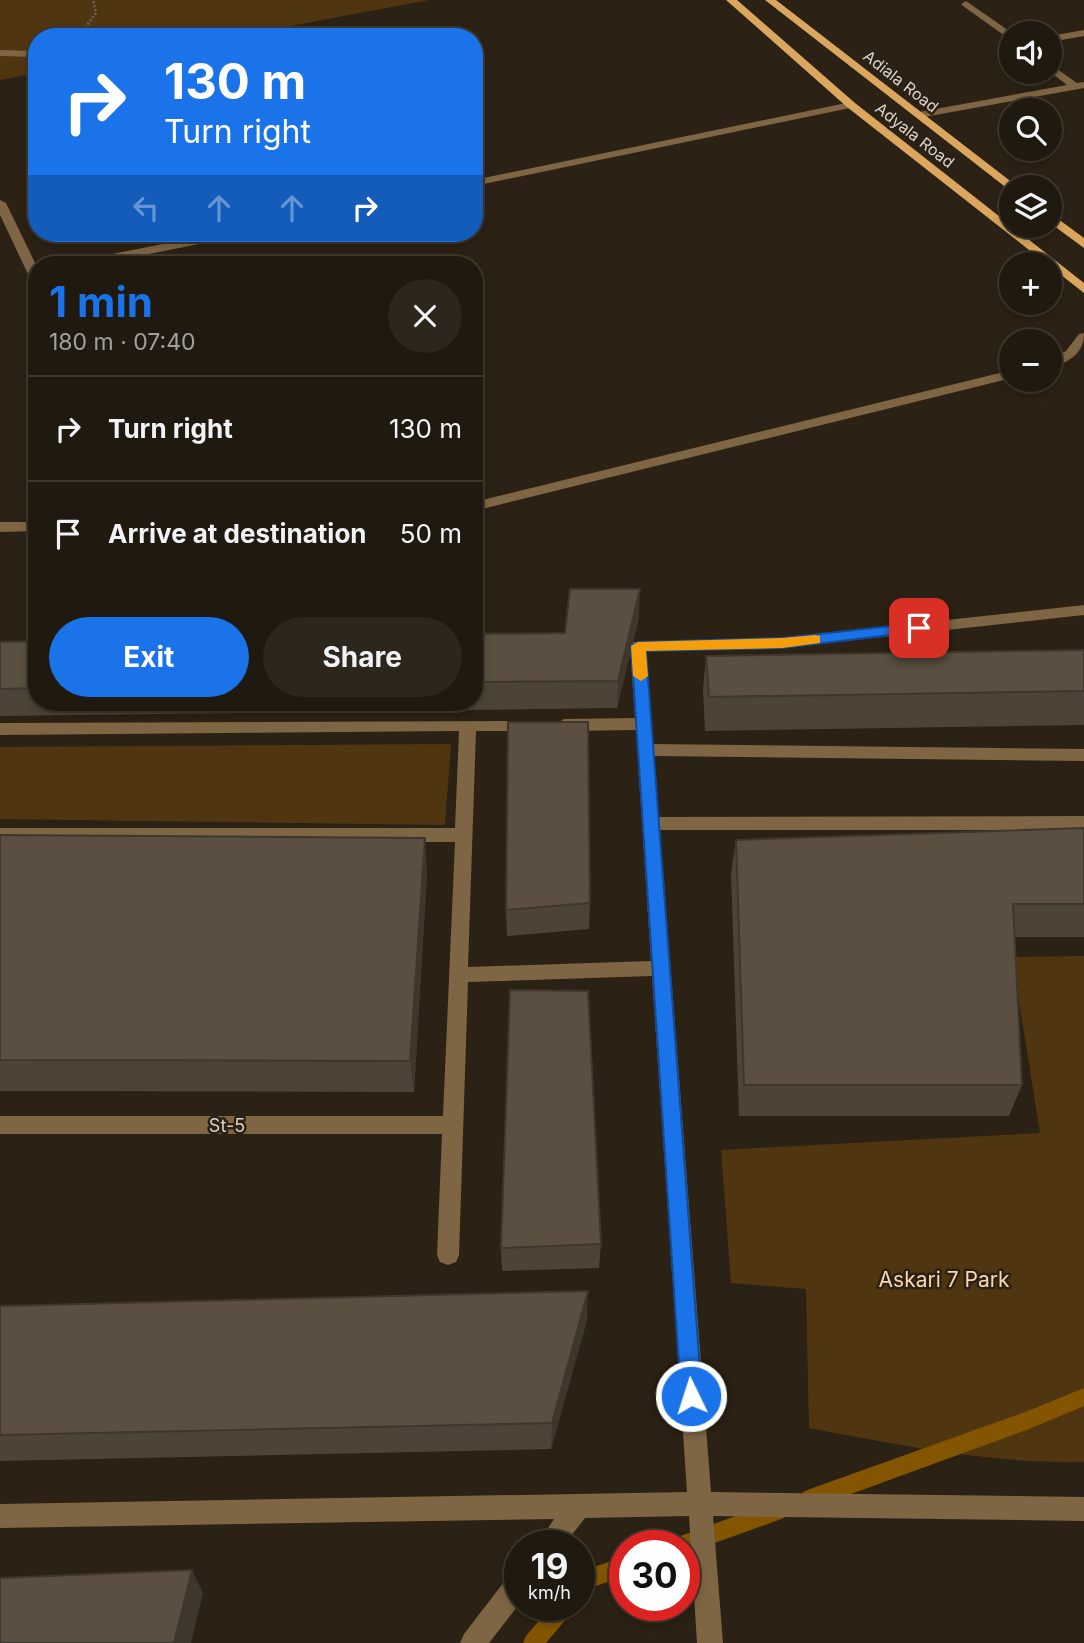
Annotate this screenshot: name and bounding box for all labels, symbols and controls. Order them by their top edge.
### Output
map controls [999,21,1062,392]
button: sound [999,21,1062,84]
street label: Adiala Road [860,46,942,116]
text: 130 m [164,52,306,111]
icon: right [49,56,140,147]
street label: Adyala Road [872,98,958,172]
button: search [999,98,1062,161]
text: Turn right [164,112,311,151]
button: layers [999,175,1062,238]
icon: left [127,189,165,227]
icon: ahead [200,189,238,227]
icon: ahead [273,189,311,227]
icon: right [346,189,384,227]
button: + [999,252,1062,315]
text: 1 min [49,276,153,327]
button: close [388,279,462,353]
text: 180 m · 07:40 [49,328,196,356]
button: − [999,329,1062,392]
icon: right [49,410,87,448]
text: Turn right [108,413,233,444]
text: 130 m [389,413,462,444]
icon: arrive [49,515,87,553]
text: Arrive at destination [108,518,367,549]
text: 50 m [400,518,462,549]
pin [889,598,949,658]
icon: arrive [900,609,938,647]
button: Exit [49,617,249,697]
button: Share [263,617,462,697]
street label: St-5 [209,1115,245,1136]
park label: Askari 7 Park [879,1267,1010,1292]
position arrow [654,1359,728,1433]
speed limit sign: 30 [609,1530,700,1621]
text: 19 [531,1545,568,1587]
text: km/h [528,1582,571,1603]

